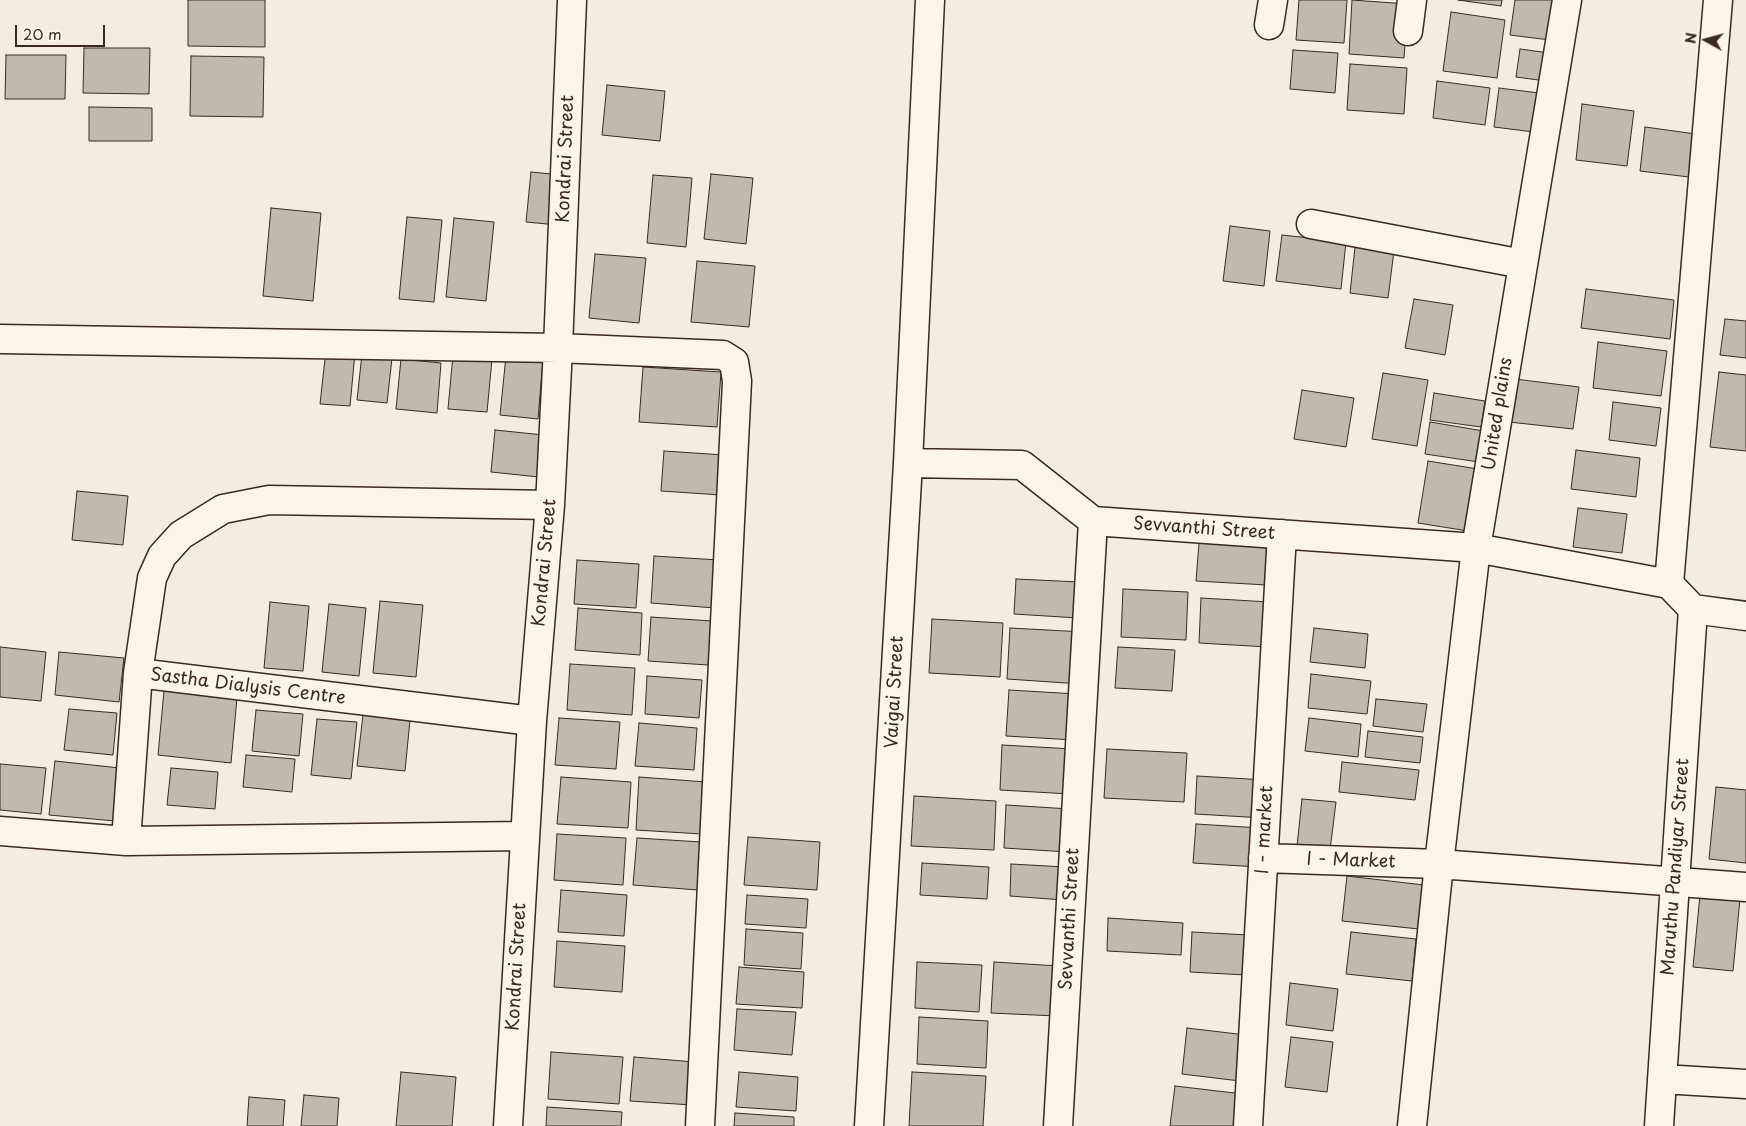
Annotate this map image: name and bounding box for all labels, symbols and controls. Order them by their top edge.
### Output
scale bar [18,15,108,47]
north arrow [1681,15,1731,65]
text: 20 m [23,22,62,45]
text: N [1680,31,1702,45]
street label: Kondrai Street [553,95,579,223]
street label: United plains [1478,356,1518,472]
street label: Kondrai Street [529,498,561,628]
street label: Sevvanthi Street [1132,513,1276,545]
street label: Vaigai Street [881,635,909,749]
street label: Sastha Dialysis Centre [149,664,347,710]
street label: Maruthu Pandiyar Street [1658,758,1694,976]
street label: I - market [1252,785,1278,875]
street label: Sevvanthi Street [1055,847,1085,991]
street label: I - Market [1306,849,1396,873]
street label: Kondrai Street [503,902,531,1032]

